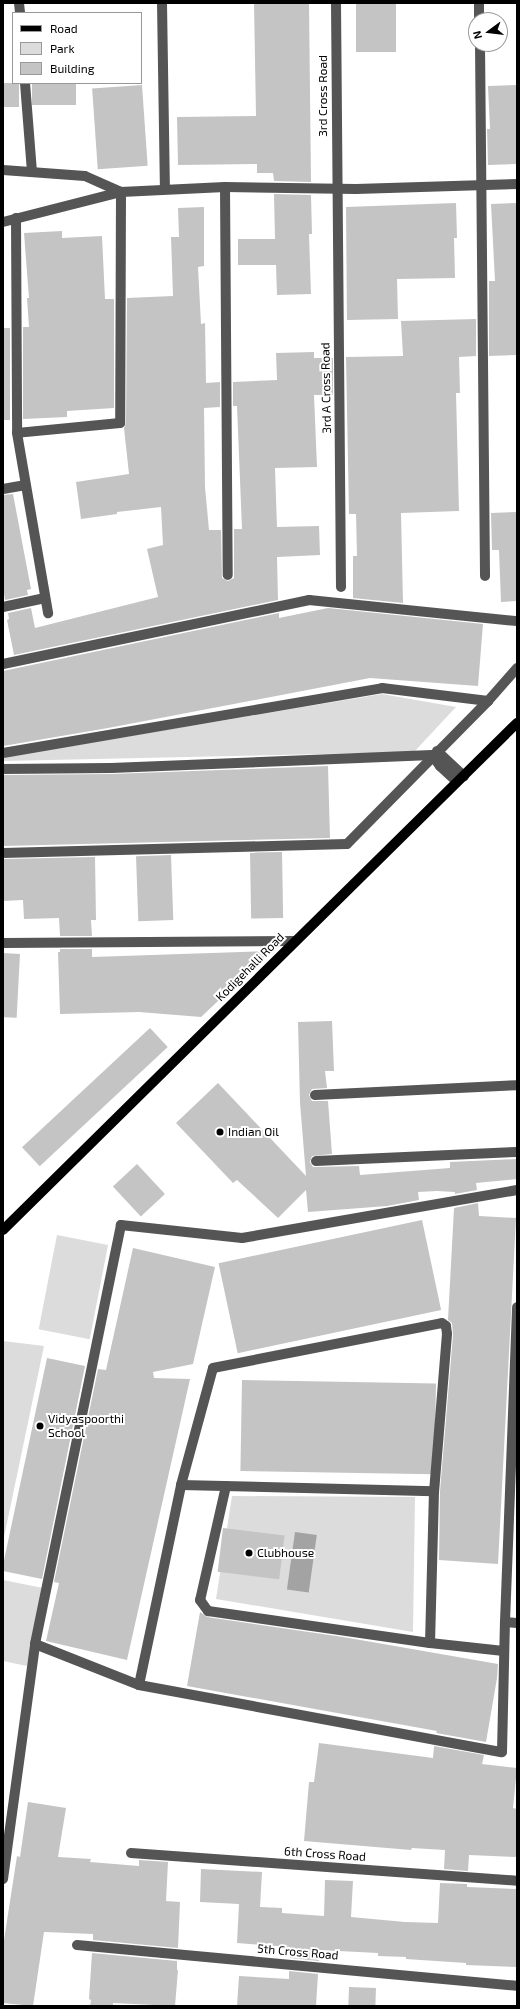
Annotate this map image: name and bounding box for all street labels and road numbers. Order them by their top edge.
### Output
street label: 3rd Cross Road [316,55,330,137]
street label: 3rd A Cross Road [318,342,334,434]
street label: Kodigehalli Road [213,930,287,1004]
street label: 6th Cross Road [284,1844,366,1864]
street label: 5th Cross Road [257,1941,339,1963]

